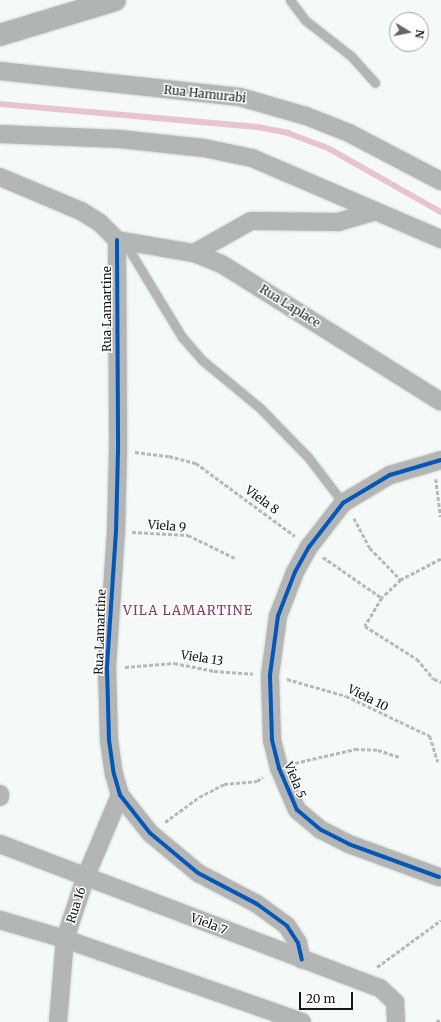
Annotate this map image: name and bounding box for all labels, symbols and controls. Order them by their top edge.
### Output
north arrow [389,12,429,52]
text: N [412,28,427,39]
street label: Rua Hamurabi [163,83,247,105]
street label: Rua Lamartine [100,266,114,352]
street label: Rua Laplace [257,282,323,330]
street label: Viela 8 [242,483,282,517]
street label: Viela 9 [147,517,187,535]
street label: Rua Lamartine [91,589,109,675]
district label: VILA LAMARTINE [123,603,253,619]
street label: Viela 13 [180,648,224,668]
street label: Viela 10 [345,682,391,714]
street label: Viela 5 [281,760,309,800]
street label: Rua 16 [63,885,89,925]
street label: Viela 7 [189,910,229,938]
scale bar [301,984,355,1010]
text: 20 m [306,991,335,1006]

